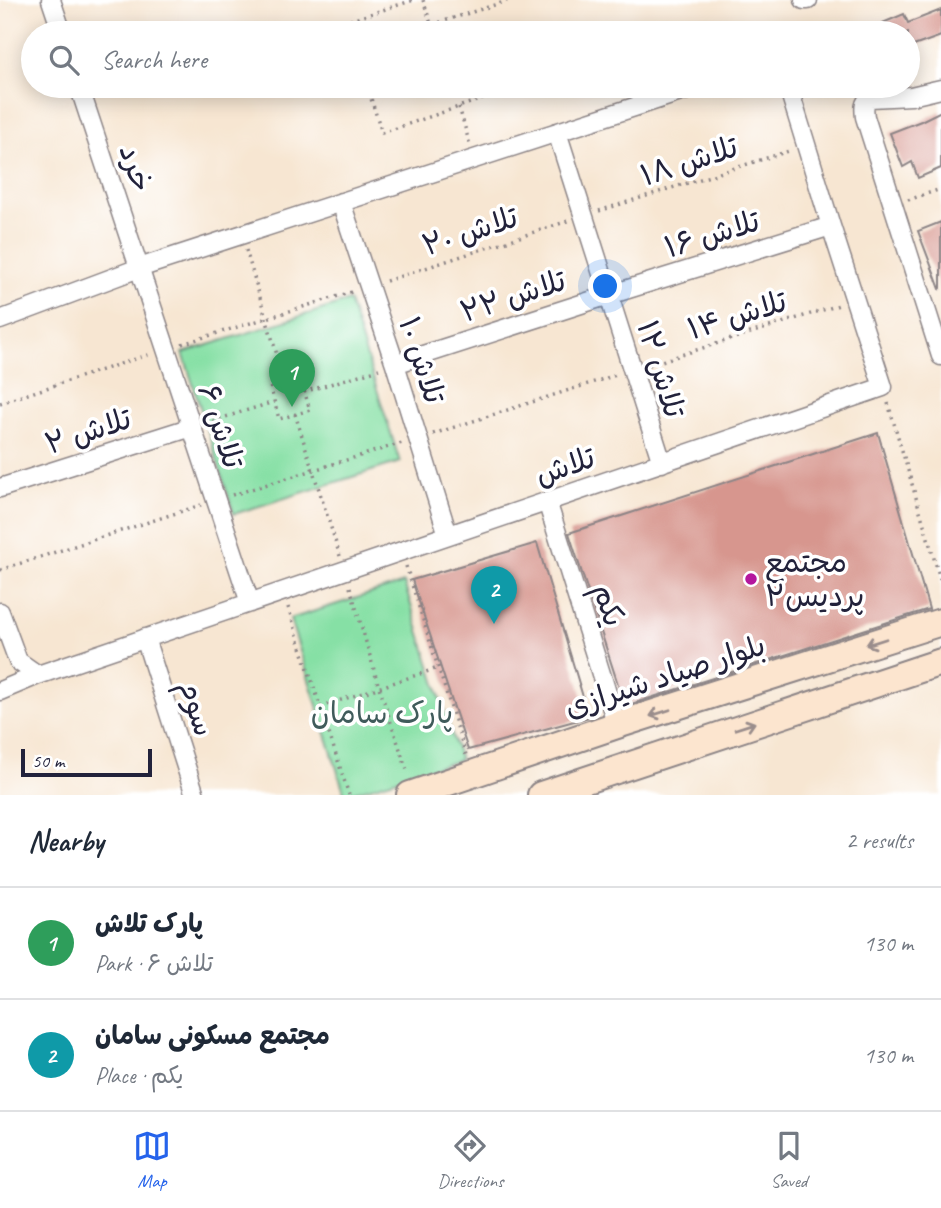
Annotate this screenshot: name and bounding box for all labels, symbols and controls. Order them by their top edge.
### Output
search box [21,21,920,98]
icon: search [45,41,83,79]
text: Search here [101,43,207,76]
street label: تلاش ۱۸ [635,127,743,195]
street label: خرد [111,139,161,197]
street label: تلاش ۲۰ [417,198,523,264]
street label: تلاش ۱۶ [660,202,764,266]
street label: تلاش ۲۲ [455,261,571,331]
your location [588,269,622,303]
street label: تلاش ۱۴ [683,282,791,348]
street label: تلاش ۱۰ [390,312,454,408]
street label: تلاش ۱۲ [628,316,694,422]
pin: 1 [269,349,315,407]
street label: تلاش ۶ [190,379,253,473]
street label: تلاش ۲ [40,399,136,463]
street label: تلاش [530,438,600,494]
place label: مجتمع پردیس۲ [765,543,864,615]
pin: 2 [471,566,517,624]
marker: مجتمع پردیس۲ [743,571,759,587]
street label: یکم [582,579,633,632]
street label: بلوار صیاد شیرازی [560,626,770,726]
one-way arrow [865,637,887,650]
street label: سوم [166,675,224,742]
park label: پارک سامان [311,694,453,732]
one-way arrow [649,707,671,720]
one-way arrow [733,719,755,731]
scale bar [21,746,152,778]
text: 50 m [32,749,64,773]
text: Nearby [28,822,104,860]
text: 2 results [846,826,913,855]
text: پارک تلاش [95,907,203,940]
text: 1 [46,929,56,958]
text: 130 m [864,929,913,958]
text: Park · تلاش ۶ [95,949,213,978]
text: مجتمع مسکونی سامان [95,1019,330,1052]
text: 2 [46,1041,56,1070]
text: 130 m [864,1041,913,1070]
text: Place · یکم [95,1061,183,1090]
tab: Map [133,1127,171,1193]
tab: Directions [437,1127,504,1193]
tab: Saved [770,1127,808,1193]

